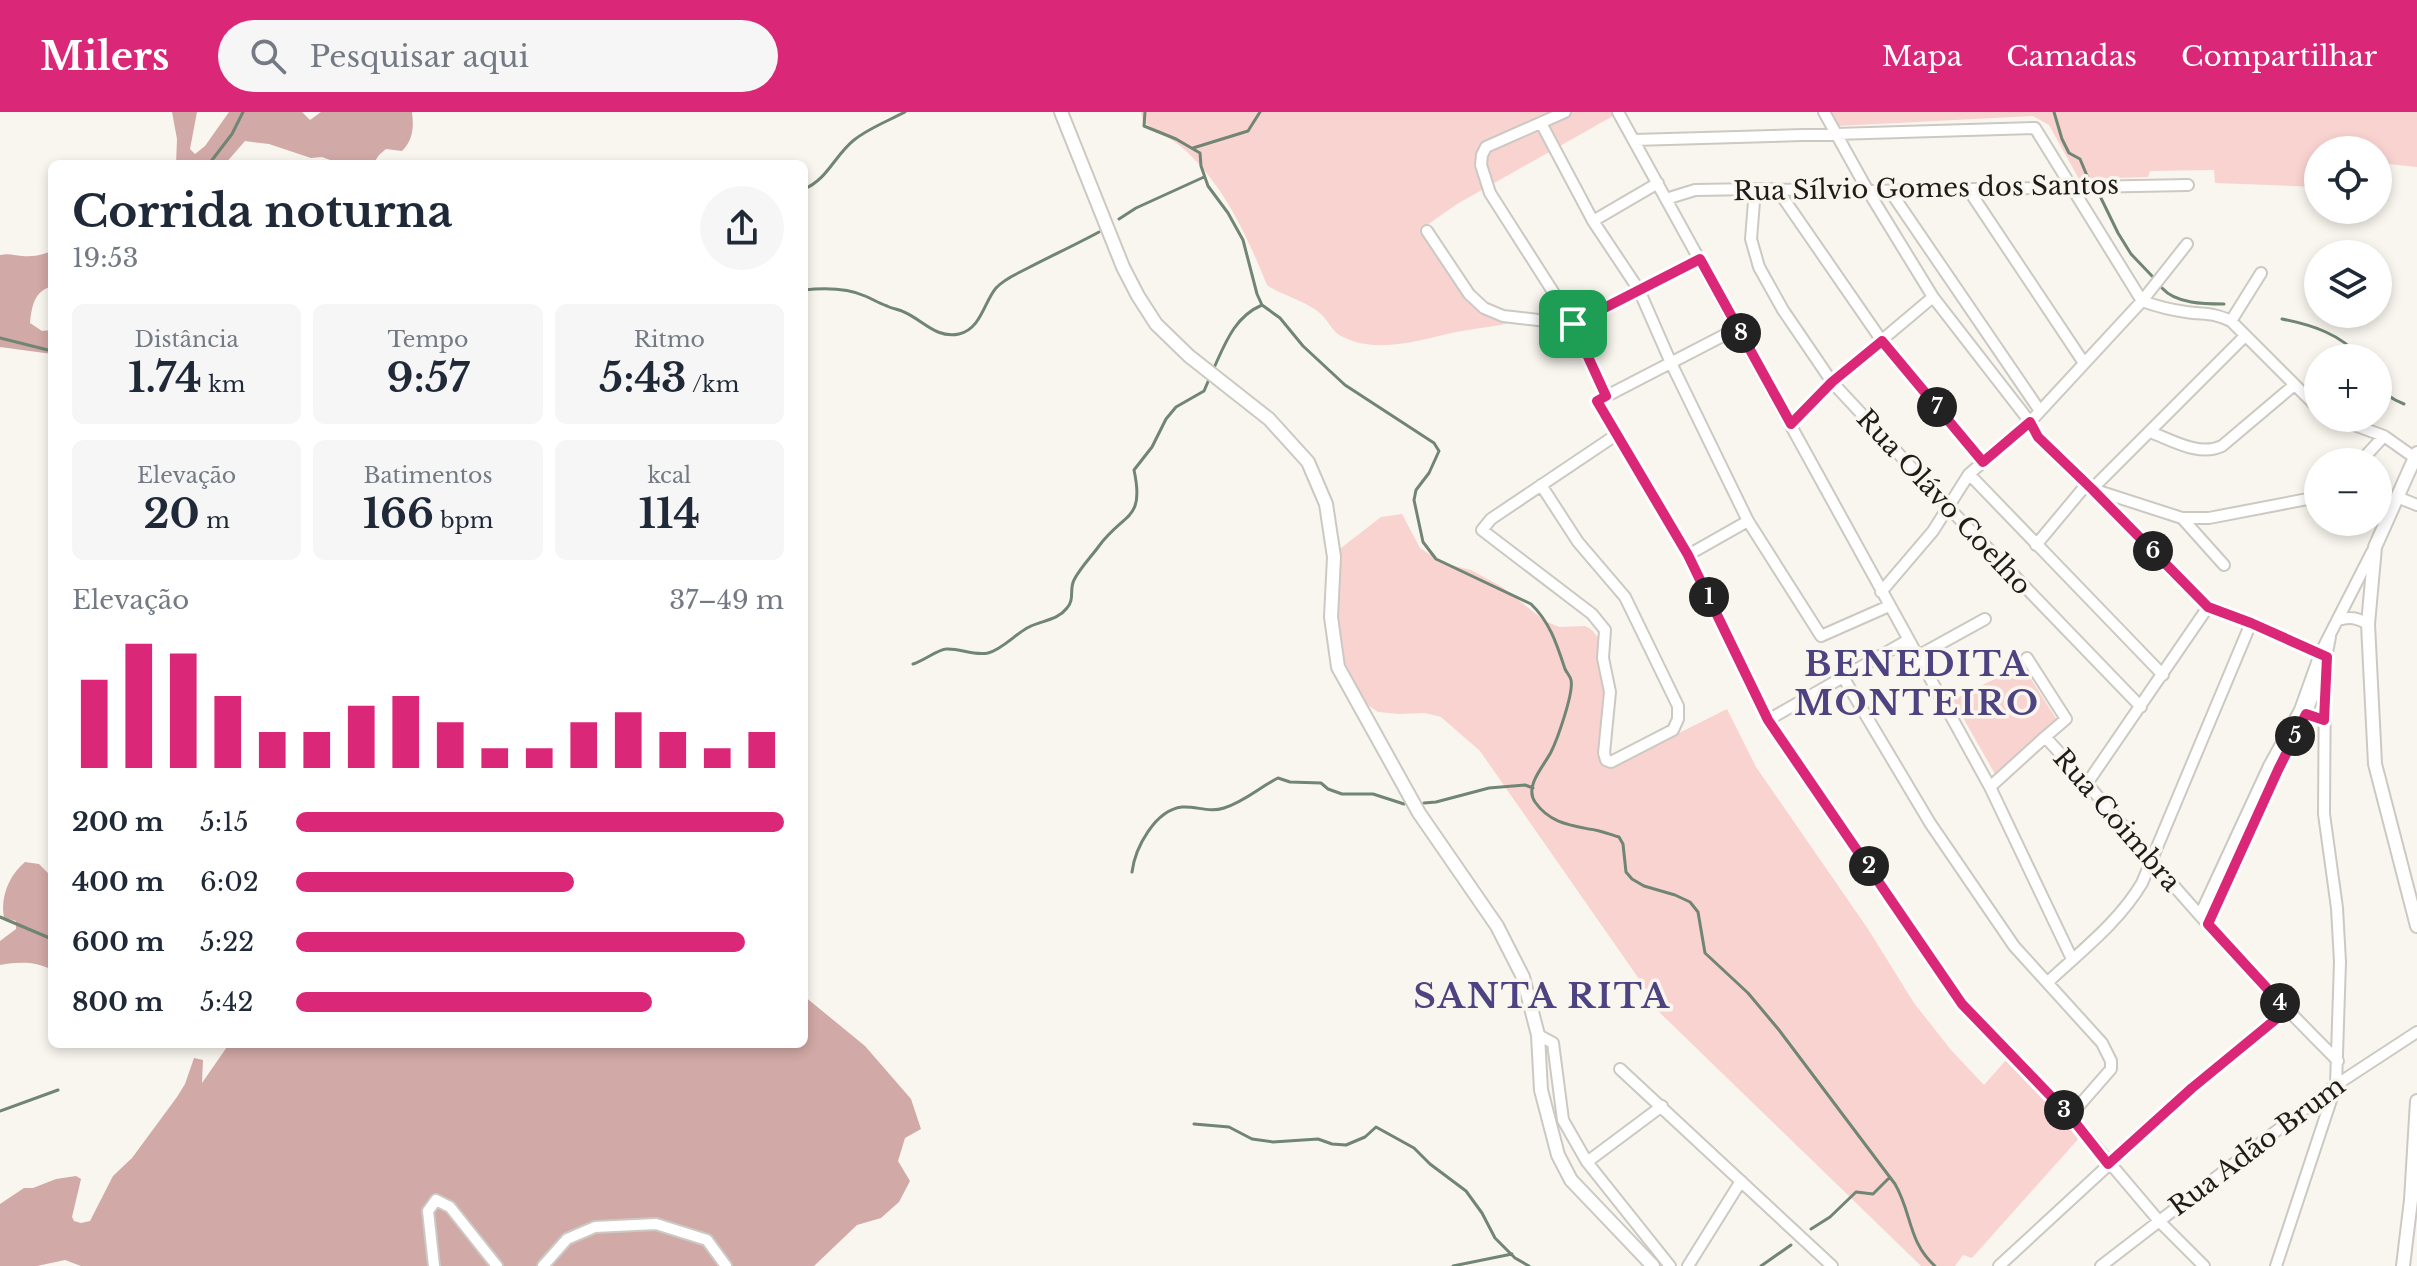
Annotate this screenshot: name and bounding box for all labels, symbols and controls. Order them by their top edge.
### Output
search box [218,20,778,92]
text: Milers [40,33,170,80]
icon: search [246,34,290,78]
text: Pesquisar aqui [310,38,529,75]
text: Mapa [1882,39,1962,74]
text: Camadas [2006,39,2137,74]
text: Compartilhar [2181,39,2377,74]
map controls [2304,136,2392,536]
button: locate [2304,136,2392,224]
street label: Rua Sílvio Gomes dos Santos [1733,169,2119,207]
text: Corrida noturna [72,184,453,239]
button: share [700,186,784,270]
button: layers [2304,240,2392,328]
text: 19:53 [72,242,139,274]
pin [1539,290,1607,358]
icon: arrive [1551,302,1595,346]
pin: 8 [1721,313,1761,353]
text: 8 [1734,319,1748,346]
text: Distância [135,326,239,353]
text: Tempo [388,326,468,353]
text: Ritmo [634,326,705,353]
button: + [2304,344,2392,432]
text: 1.74 [128,353,202,403]
text: 9:57 [387,353,469,403]
text: 5:43 [599,353,687,403]
text: km [202,371,245,398]
text: /km [687,371,739,398]
pin: 7 [1917,387,1957,427]
text: 7 [1931,393,1943,420]
street label: Rua Olávo Coelho [1850,403,2038,601]
button: − [2304,448,2392,536]
text: Elevação [137,462,236,489]
text: Batimentos [364,462,492,489]
text: kcal [647,462,691,489]
text: 20 [144,489,200,539]
text: 166 [363,489,434,539]
text: 114 [639,489,700,539]
text: m [200,507,230,534]
text: bpm [434,507,493,534]
pin: 6 [2133,531,2173,571]
text: 6 [2146,537,2160,564]
pin: 1 [1689,577,1729,617]
text: 1 [1704,583,1714,610]
text: Elevação [72,584,189,616]
text: 37–49 m [669,584,784,616]
district label: BENEDITA MONTEIRO [1794,643,2040,724]
pin: 5 [2275,716,2315,756]
text: 5 [2288,722,2302,749]
street label: Rua Coimbra [2047,742,2188,898]
text: 200 m [72,806,164,838]
text: 5:15 [200,806,249,838]
pin: 2 [1849,846,1889,886]
text: 2 [1862,852,1876,879]
text: 400 m [72,866,164,898]
text: 6:02 [200,866,259,898]
text: 600 m [72,926,164,958]
text: 5:22 [200,926,254,958]
district label: SANTA RITA [1413,975,1671,1017]
pin: 4 [2260,983,2300,1023]
text: 800 m [72,986,163,1018]
text: 5:42 [200,986,253,1018]
text: 4 [2273,989,2287,1016]
street label: Rua Adão Brum [2163,1069,2351,1223]
pin: 3 [2044,1090,2084,1130]
text: 3 [2057,1096,2071,1123]

